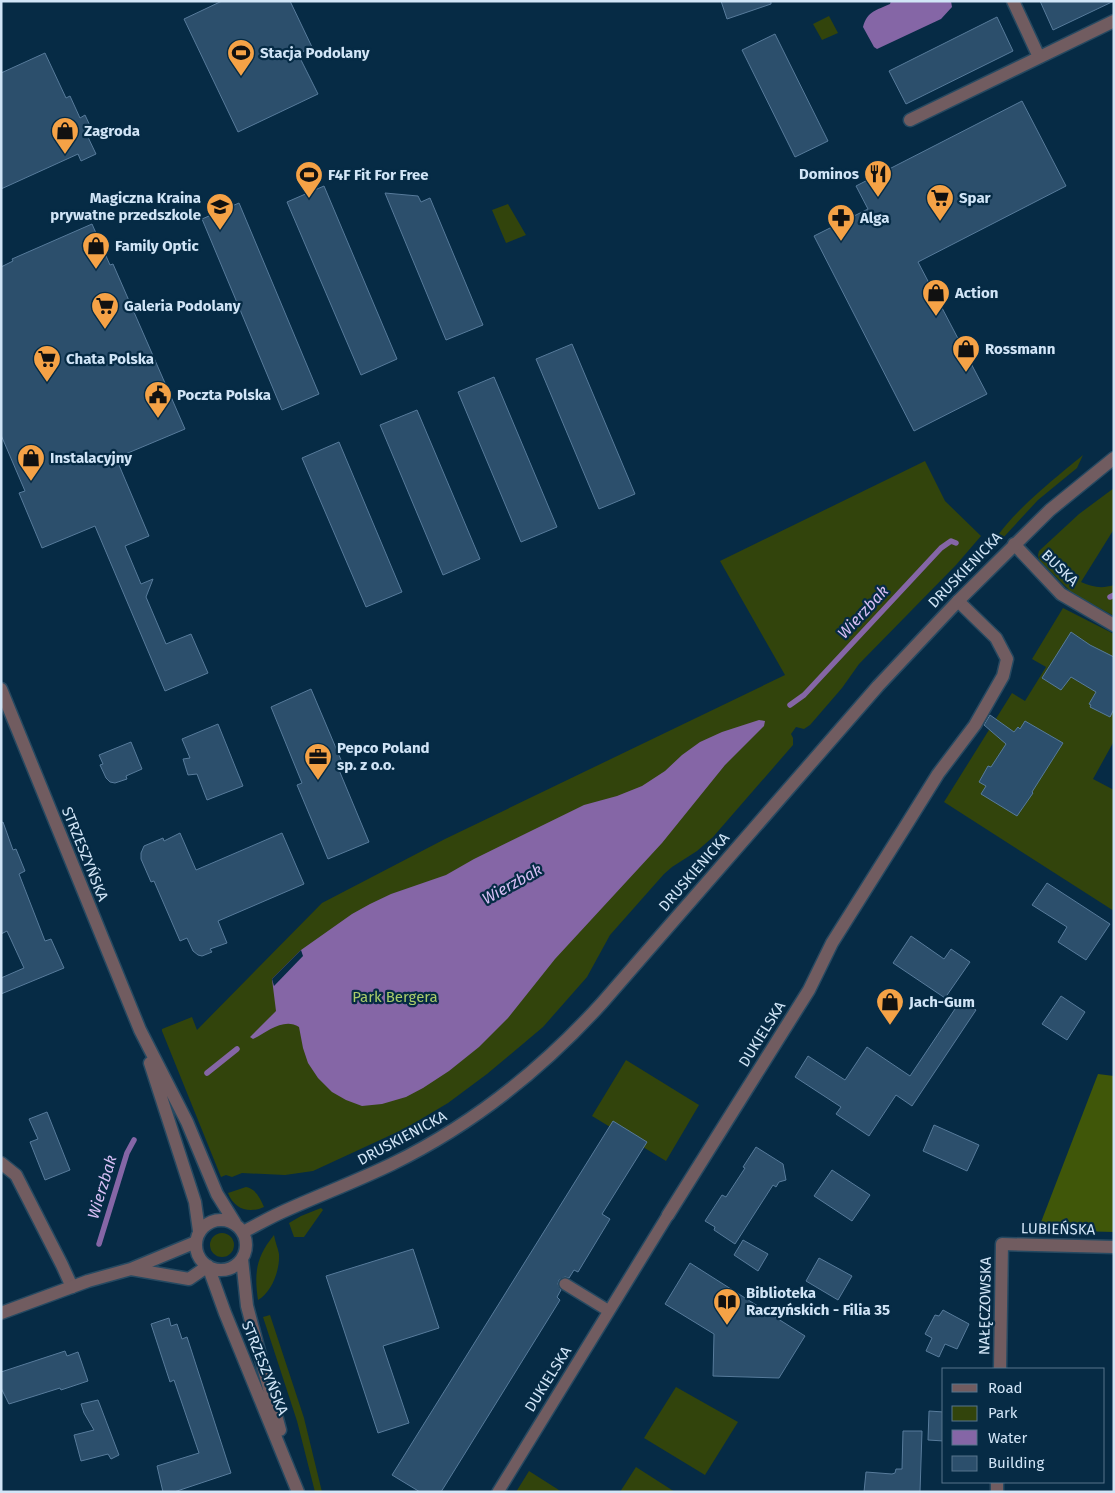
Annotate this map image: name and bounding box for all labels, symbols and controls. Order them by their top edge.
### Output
sports icon: Stacja Podolany [226,38,256,77]
place label: Stacja Podolany [260,44,370,62]
shop icon: Zagroda [50,116,80,155]
place label: Zagroda [84,122,140,140]
restaurant icon: Dominos [863,159,893,198]
sports icon: F4F Fit For Free [294,160,324,199]
place label: Dominos [799,165,859,183]
place label: F4F Fit For Free [328,166,429,184]
supermarket icon: Spar [925,183,955,222]
place label: Magiczna Kraina prywatne przedszkole [50,189,201,224]
place label: Spar [959,189,992,207]
school or university icon: Magiczna Kraina prywatne przedszkole [205,192,235,231]
pharmacy icon: Alga [826,203,856,242]
place label: Alga [859,209,889,227]
shop icon: Family Optic [81,231,111,270]
place label: Family Optic [115,237,200,255]
shop icon: Action [921,278,951,317]
place label: Action [954,284,998,302]
supermarket icon: Galeria Podolany [90,291,120,330]
place label: Galeria Podolany [124,297,241,315]
shop icon: Rossmann [951,334,981,373]
place label: Rossmann [985,340,1055,358]
supermarket icon: Chata Polska [32,344,62,383]
place label: Chata Polska [66,350,154,368]
public building icon: Poczta Polska [143,380,173,419]
place label: Poczta Polska [177,386,271,404]
shop icon: Instalacyjny [16,443,46,482]
place label: Instalacyjny [50,449,132,467]
street label: DRUSKIENICKA [924,528,1006,612]
street label: BUSKA [1038,546,1083,590]
water label: Wierzbak [834,581,893,643]
place label: Pepco Poland sp. z o.o. [337,739,430,774]
office icon: Pepco Poland sp. z o.o. [303,742,333,781]
street label: STRZESZYŃSKA [58,804,112,904]
street label: DRUSKIENICKA [655,829,733,915]
water label: Wierzbak [479,860,546,908]
shop icon: Jach-Gum [875,987,905,1026]
park label: Park Bergera [352,988,438,1006]
place label: Jach-Gum [908,993,975,1011]
street label: DUKIELSKA [735,998,789,1070]
street label: DRUSKIENICKA [354,1107,450,1169]
water label: Wierzbak [83,1153,121,1221]
street label: LUBIEŃSKA [1021,1219,1096,1239]
street label: NAŁĘCZOWSKA [975,1256,995,1355]
place label: Biblioteka Raczyńskich - Filia 35 [746,1284,890,1319]
library icon: Biblioteka Raczyńskich - Filia 35 [712,1287,742,1326]
street label: STRZESZYŃSKA [238,1318,292,1418]
street label: DUKIELSKA [521,1343,575,1415]
legend [942,1368,1105,1483]
text: Road [988,1379,1023,1397]
text: Park [988,1404,1018,1422]
text: Water [988,1429,1027,1447]
text: Building [988,1454,1044,1472]

